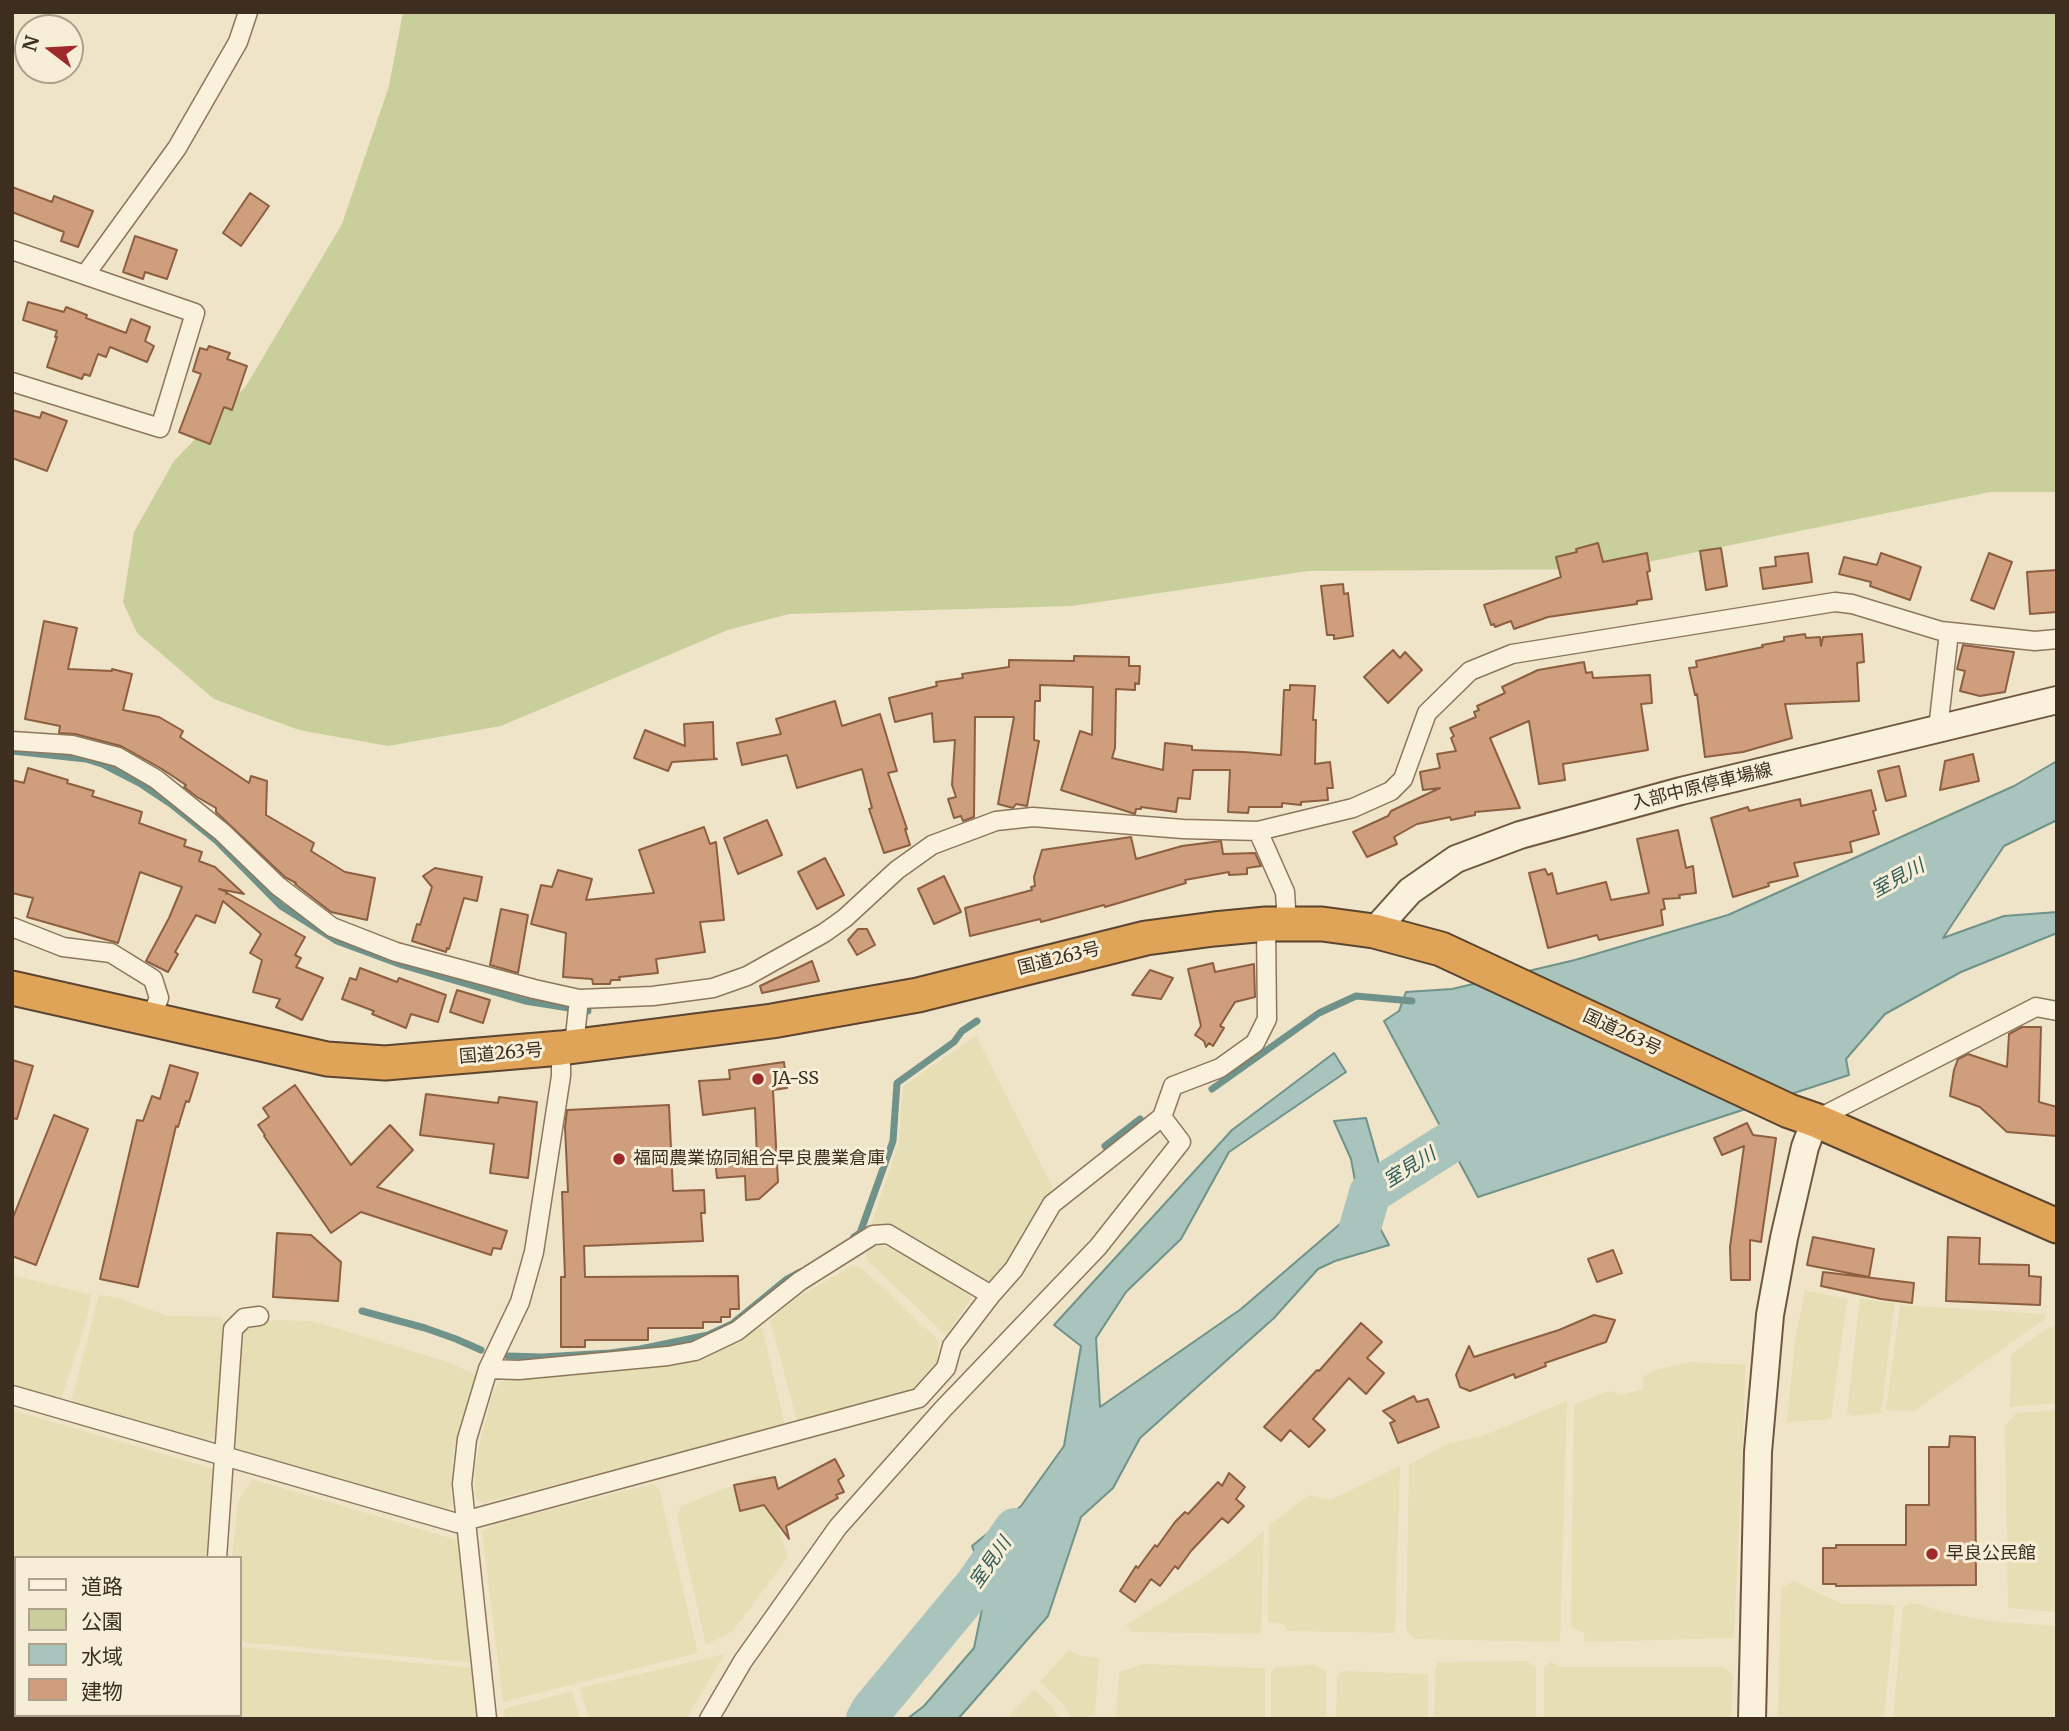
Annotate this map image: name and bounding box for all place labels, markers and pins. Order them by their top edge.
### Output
place label: JA-SS [772,1068,819,1090]
marker: JA-SS [750,1071,766,1087]
place label: 福岡農業協同組合早良農業倉庫 [633,1148,885,1170]
marker: 福岡農業協同組合早良農業倉庫 [611,1151,627,1167]
place label: 早良公民館 [1946,1543,2036,1565]
marker: 早良公民館 [1924,1546,1940,1562]

